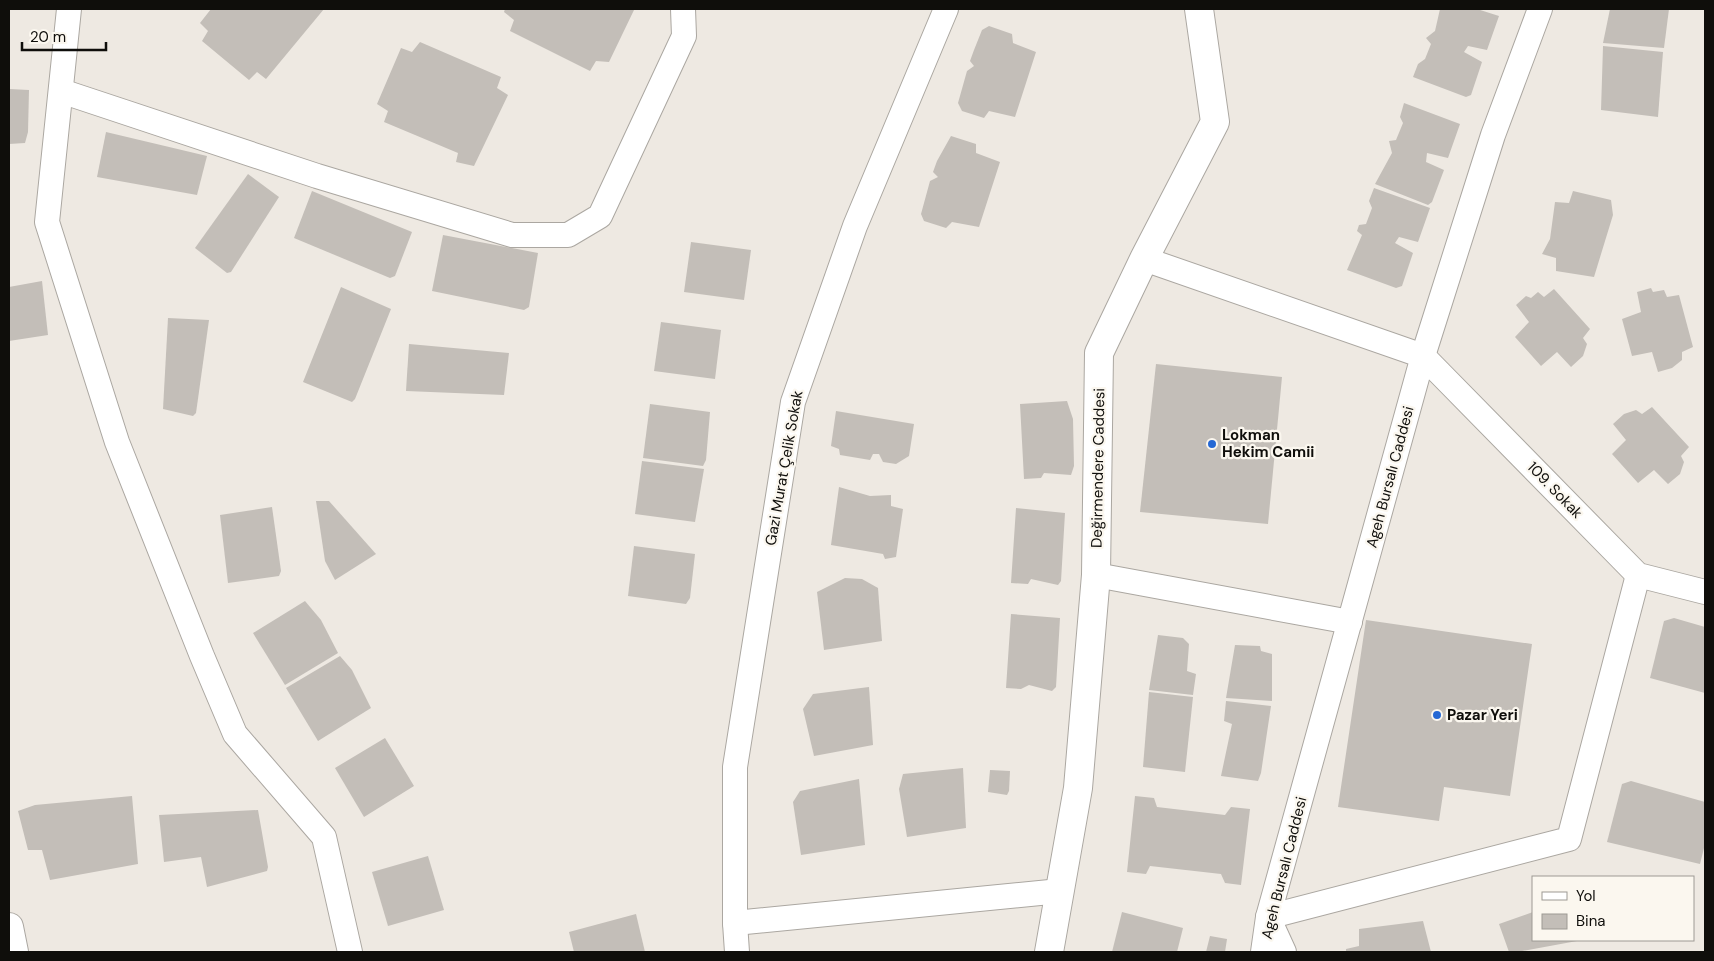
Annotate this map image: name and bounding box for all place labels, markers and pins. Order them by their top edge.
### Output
place label: Lokman Hekim Camii [1222,425,1314,462]
marker: Lokman Hekim Camii [1206,438,1218,450]
place label: Pazar Yeri [1447,705,1518,725]
marker: Pazar Yeri [1431,709,1443,721]

